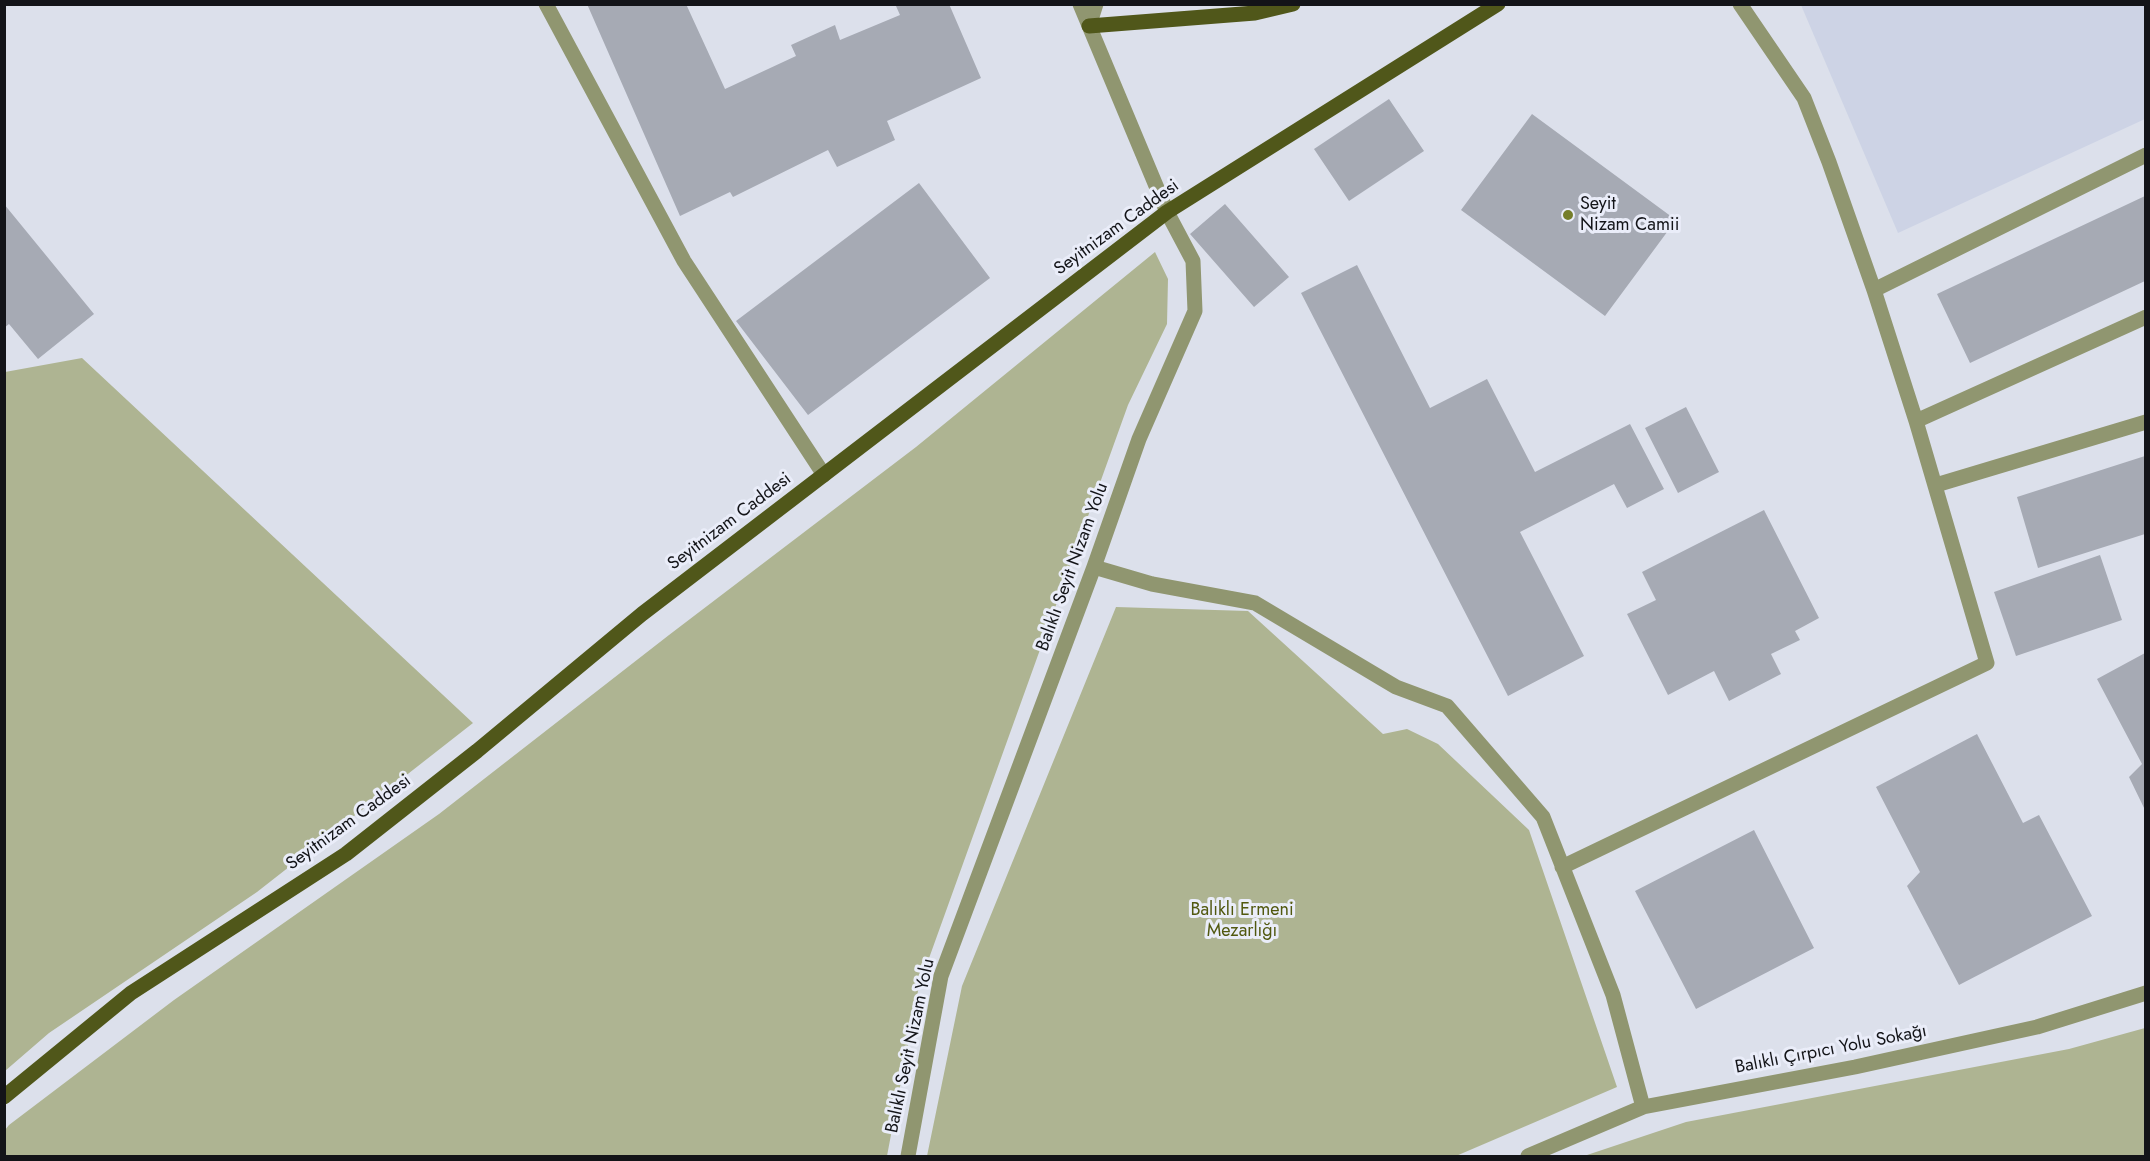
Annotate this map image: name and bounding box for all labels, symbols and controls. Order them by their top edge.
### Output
street label: Seyitnizam Caddesi [1050,175,1184,281]
place label: Seyit Nizam Camii [1580,194,1679,236]
marker: Seyit Nizam Camii [1561,208,1575,222]
street label: Seyitnizam Caddesi [664,469,796,575]
street label: Balıklı Seyit Nizam Yolu [1032,480,1114,654]
street label: Seyitnizam Caddesi [282,770,416,876]
park label: Balıklı Ermeni Mezarlığı [1190,900,1294,942]
street label: Balıklı Seyit Nizam Yolu [882,957,940,1135]
street label: Balıklı Çırpıcı Yolu Sokağı [1733,1021,1929,1079]

